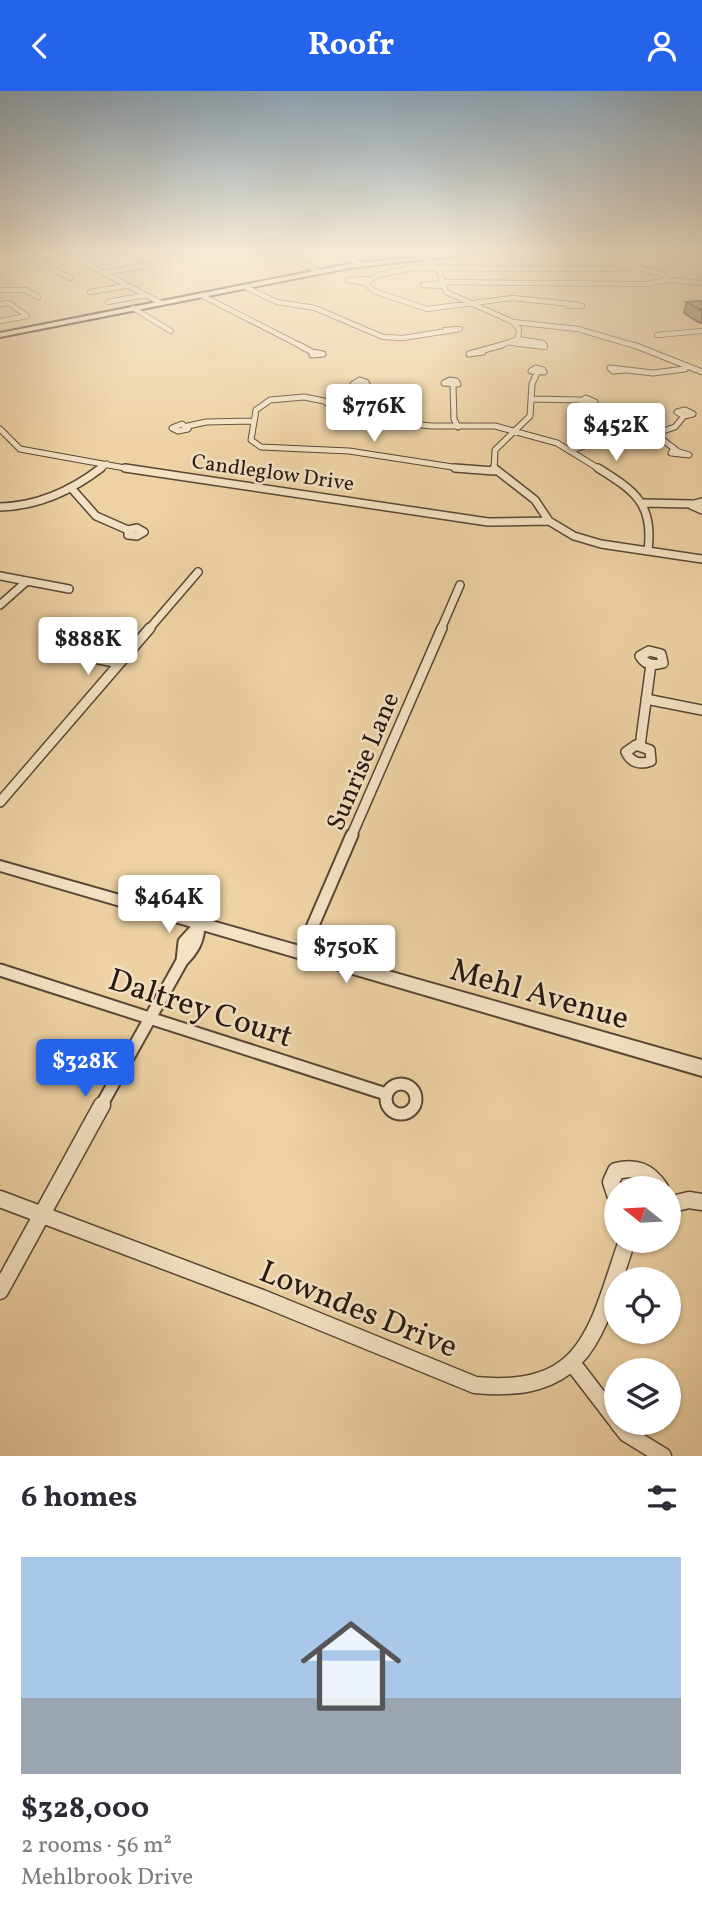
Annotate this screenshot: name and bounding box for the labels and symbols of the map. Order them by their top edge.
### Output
pin: $776K [325,385,423,444]
pin: $452K [567,403,665,463]
street label: Candleglow Drive [190,448,356,499]
pin: $888K [39,617,137,677]
street label: Sunrise Lane [319,687,409,837]
pin: $464K [120,875,218,935]
pin: $750K [297,925,395,985]
street label: Mehl Avenue [445,949,634,1042]
street label: Daltrey Court [102,959,298,1060]
pin: $328K [36,1039,134,1099]
north arrow [604,1176,681,1253]
street label: Lowndes Drive [252,1251,463,1371]

